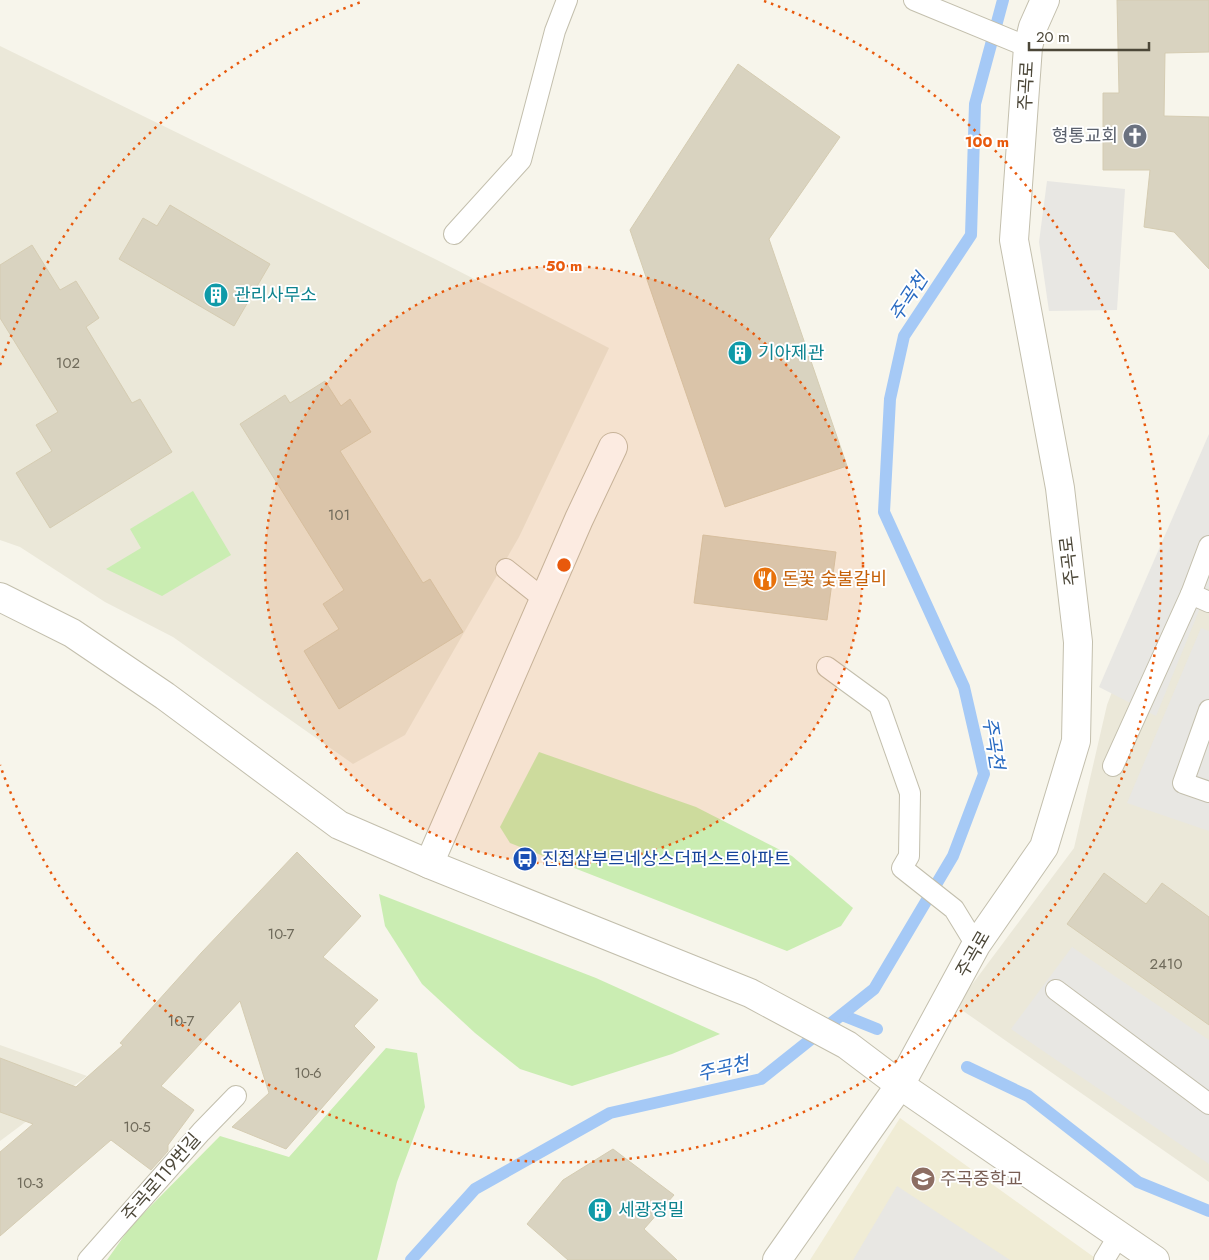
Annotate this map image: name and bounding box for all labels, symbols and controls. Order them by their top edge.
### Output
scale bar [1029,20,1149,52]
text: 20 m [1036,26,1070,48]
street label: 주곡로 [1012,61,1040,111]
place label: 형통교회 [1052,123,1118,149]
church icon: 형통교회 [1122,123,1148,149]
text: 100 m [965,131,1009,153]
text: 50 m [546,255,582,277]
water label: 주곡천 [883,267,935,327]
building icon: 관리사무소 [203,282,229,308]
place label: 관리사무소 [234,282,317,308]
building icon: 기아제관 [727,340,753,366]
place label: 기아제관 [758,340,825,366]
house number: 102 [56,352,80,374]
house number: 101 [328,504,350,526]
street label: 주곡로 [1053,535,1085,587]
centre of rings [555,556,573,574]
restaurant icon: 돈꽃 숯불갈비 [752,566,778,592]
place label: 돈꽃 숯불갈비 [782,566,887,592]
water label: 주곡천 [976,715,1011,773]
bus stop icon: 진접삼부르네상스더퍼스트아파트 [512,846,538,872]
place label: 진접삼부르네상스더퍼스트아파트 [542,846,790,872]
house number: 10-7 [268,923,295,945]
street label: 주곡로 [949,926,997,982]
house number: 2410 [1149,953,1183,975]
house number: 10-7 [168,1010,195,1032]
water label: 주곡천 [695,1049,753,1088]
house number: 10-6 [294,1062,322,1084]
house number: 10-5 [123,1116,151,1138]
street label: 주곡로119번길 [115,1127,207,1227]
school or university icon: 주곡중학교 [910,1166,936,1192]
place label: 주곡중학교 [940,1166,1023,1192]
house number: 10-3 [16,1172,44,1194]
building icon: 세광정밀 [587,1197,613,1223]
place label: 세광정밀 [618,1197,684,1223]

